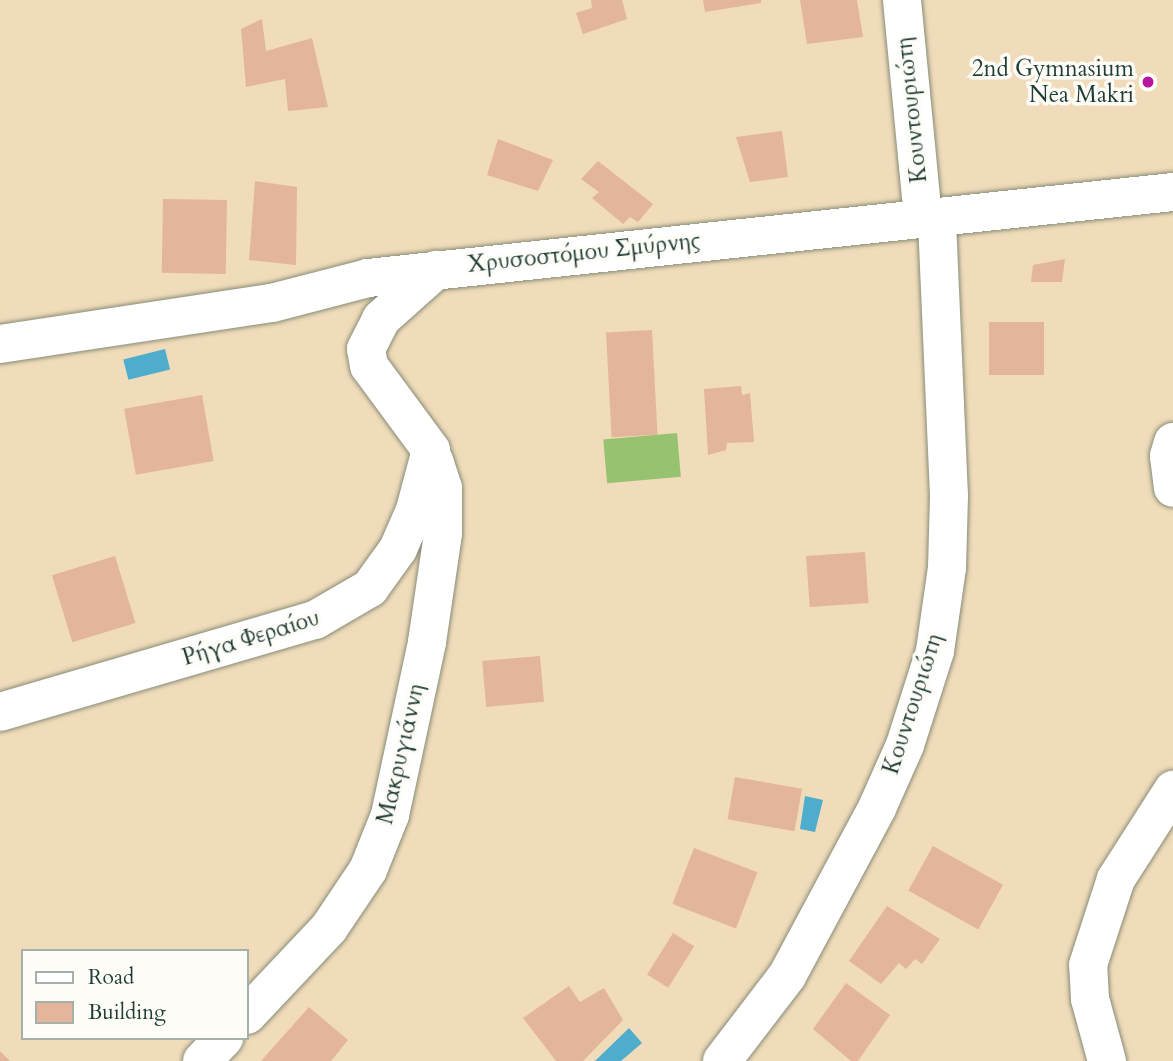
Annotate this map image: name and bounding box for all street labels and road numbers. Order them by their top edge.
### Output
street label: Κουντουριώτη [891,36,933,184]
street label: Χρυσοστόμου Σμύρνης [466,227,702,279]
street label: Ρήγα Φεραίου [179,604,323,672]
street label: Κουντουριώτη [877,630,949,778]
street label: Μακρυγιάννη [371,681,431,827]

